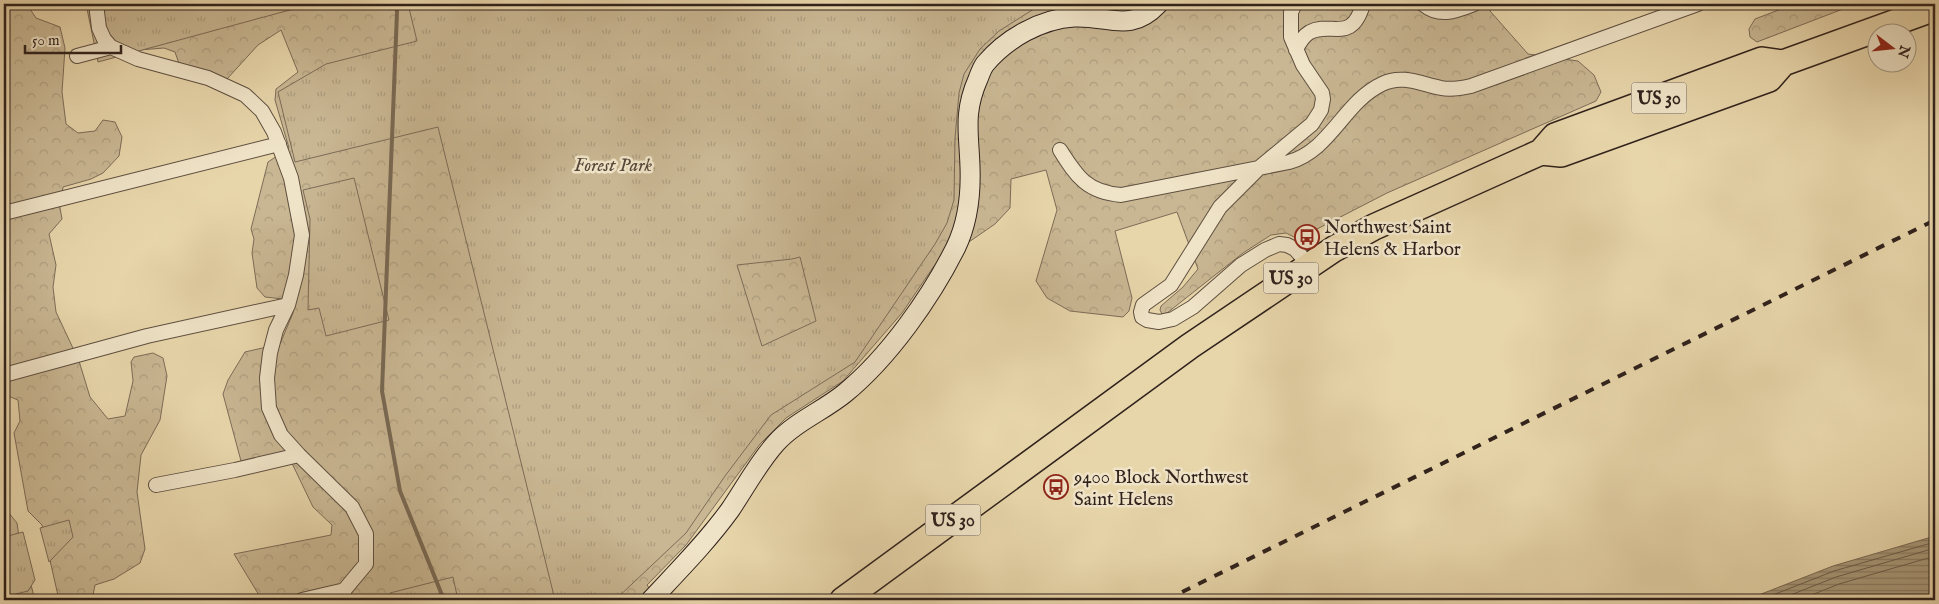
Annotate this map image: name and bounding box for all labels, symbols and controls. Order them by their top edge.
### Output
scale bar [25,22,121,54]
north arrow [1866,22,1916,72]
text: 50 m [32,31,60,50]
text: N [1893,42,1914,60]
road number: US 30 [1632,82,1686,114]
park label: Forest Park [574,154,652,178]
place label: Northwest Saint Helens & Harbor [1324,216,1461,262]
bus stop icon: Northwest Saint Helens & Harbor [1294,224,1320,250]
road number: US 30 [1264,262,1318,294]
place label: 9400 Block Northwest Saint Helens [1073,466,1249,512]
bus stop icon: 9400 Block Northwest Saint Helens [1043,474,1069,500]
road number: US 30 [926,504,980,536]

